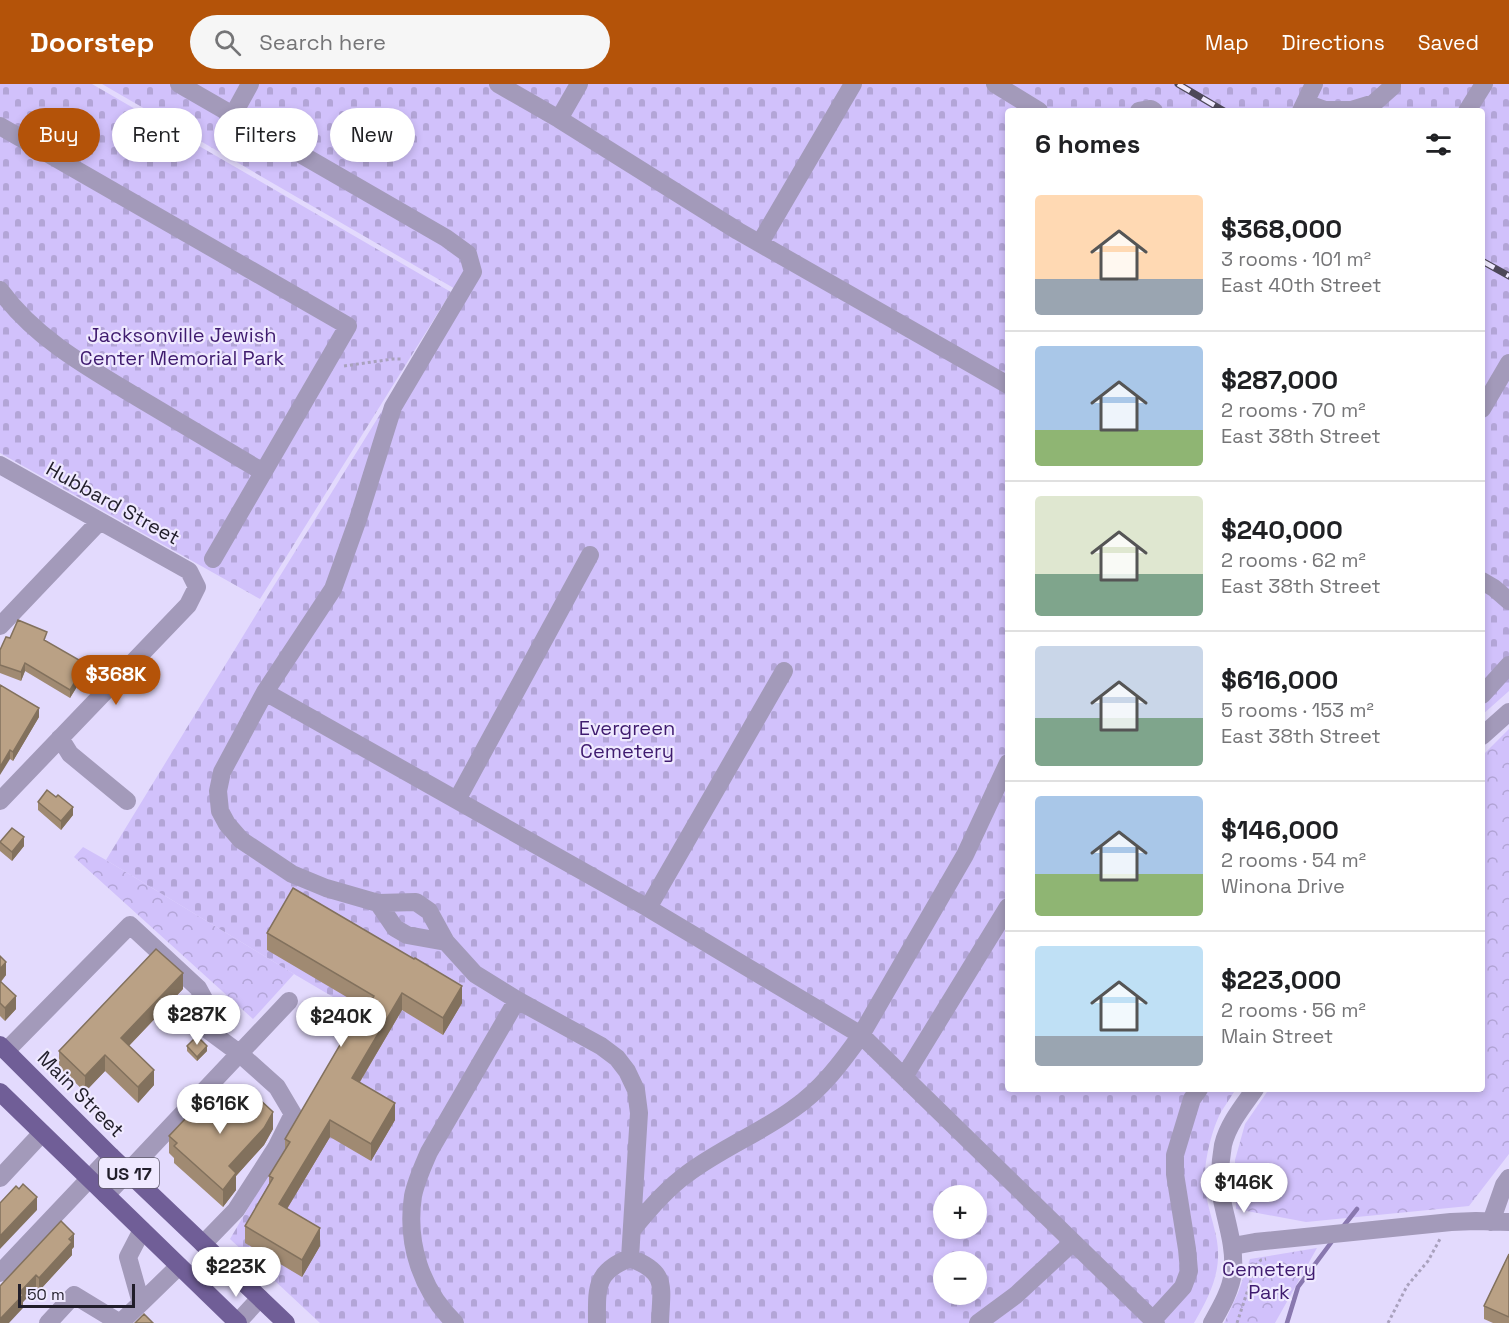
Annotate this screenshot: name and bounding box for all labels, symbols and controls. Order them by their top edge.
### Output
search box [190,15,610,69]
text: Doorstep [30,24,154,60]
icon: search [211,26,244,59]
text: Search here [259,28,386,56]
text: Map [1205,29,1249,56]
text: Directions [1282,29,1385,56]
text: Saved [1418,29,1479,56]
chip: Buy [18,108,100,162]
chip: Rent [112,108,202,162]
chip: Filters [214,108,318,162]
chip: New [330,108,415,162]
text: 6 homes [1035,127,1140,161]
icon: filters [1422,128,1455,161]
text: $368,000 [1221,212,1342,246]
icon: home [1083,219,1155,291]
text: 3 rooms · 101 m² [1221,246,1371,272]
text: East 40th Street [1221,272,1381,298]
park label: Jacksonville Jewish Center Memorial Park [80,322,284,371]
text: $287,000 [1221,363,1338,397]
icon: home [1083,370,1155,442]
text: 2 rooms · 70 m² [1221,397,1365,423]
text: East 38th Street [1221,423,1381,449]
street label: Hubbard Street [42,456,184,550]
text: $240,000 [1221,513,1343,547]
icon: home [1083,520,1155,592]
text: 2 rooms · 62 m² [1221,547,1366,573]
text: East 38th Street [1221,573,1381,599]
pin: $368K [74,655,158,706]
text: $368K [85,661,147,687]
text: $616,000 [1221,663,1338,697]
icon: home [1083,670,1155,742]
text: 5 rooms · 153 m² [1221,697,1374,723]
park label: Evergreen Cemetery [579,715,675,764]
text: East 38th Street [1221,723,1381,749]
text: $146,000 [1221,813,1339,847]
icon: home [1083,820,1155,892]
text: 2 rooms · 54 m² [1221,847,1366,873]
text: Winona Drive [1221,873,1345,899]
text: $223,000 [1221,963,1341,997]
icon: home [1083,970,1155,1042]
pin: $287K [155,995,239,1046]
pin: $240K [299,997,383,1048]
text: 2 rooms · 56 m² [1221,997,1366,1023]
text: $287K [167,1001,227,1027]
text: $240K [310,1003,372,1029]
text: Main Street [1221,1023,1333,1049]
street label: Main Street [32,1045,130,1143]
pin: $616K [178,1084,262,1135]
text: $616K [191,1090,249,1116]
road number: US 17 [99,1158,159,1188]
pin: $146K [1202,1163,1286,1214]
text: $146K [1215,1169,1273,1195]
map controls [933,1185,987,1305]
button: + [933,1185,987,1239]
pin: $223K [194,1247,278,1298]
button: − [933,1251,987,1305]
text: $223K [206,1253,266,1279]
park label: Cemetery Park [1222,1256,1316,1305]
scale bar [18,1281,135,1308]
text: 50 m [27,1284,65,1305]

